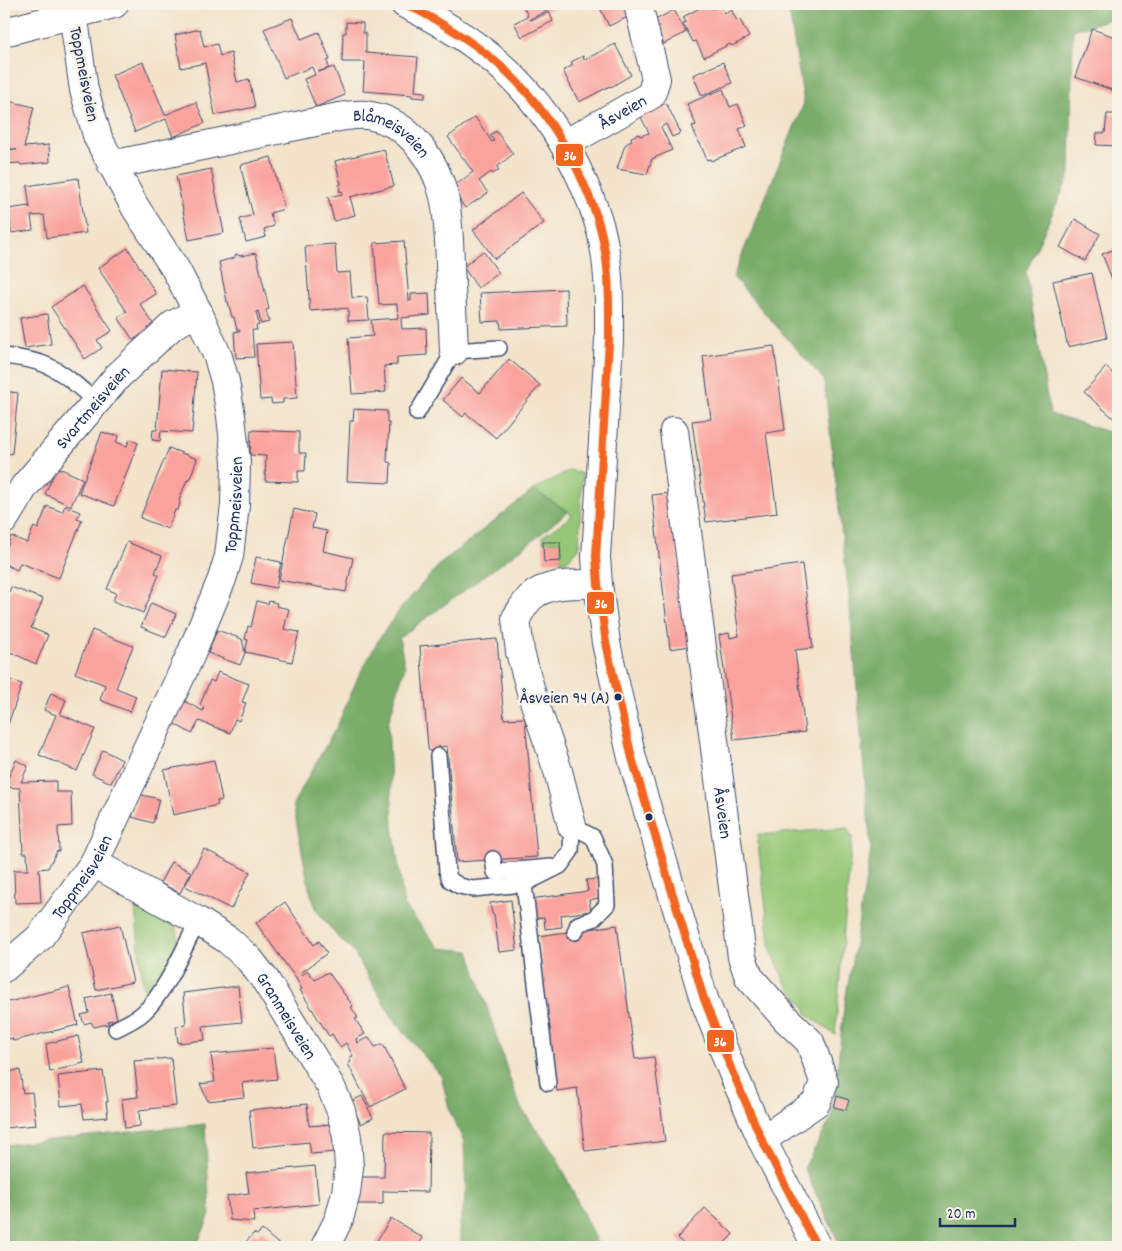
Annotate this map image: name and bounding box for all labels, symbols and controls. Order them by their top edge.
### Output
street label: Toppmeisveien [61,25,104,124]
street label: Åsveien [595,90,652,137]
street label: Blåmeisveien [352,105,434,164]
line badge: 36 [555,143,584,167]
text: 36 [563,147,577,167]
street label: Svartmeisveien [51,361,137,456]
street label: Toppmeisveien [219,455,251,555]
line badge: 36 [586,591,615,615]
text: 36 [594,595,608,615]
place label: Åsveien 94 (A) [520,688,609,712]
marker: Åsveien 94 (A) [613,692,623,702]
street label: Åsveien [705,786,737,840]
unlabelled marker [644,812,654,822]
street label: Toppmeisveien [47,832,120,925]
street label: Granmeisveien [249,968,321,1065]
line badge: 36 [706,1029,735,1053]
text: 36 [713,1033,727,1053]
scale bar [940,1196,1014,1228]
text: 20 m [947,1204,975,1226]

